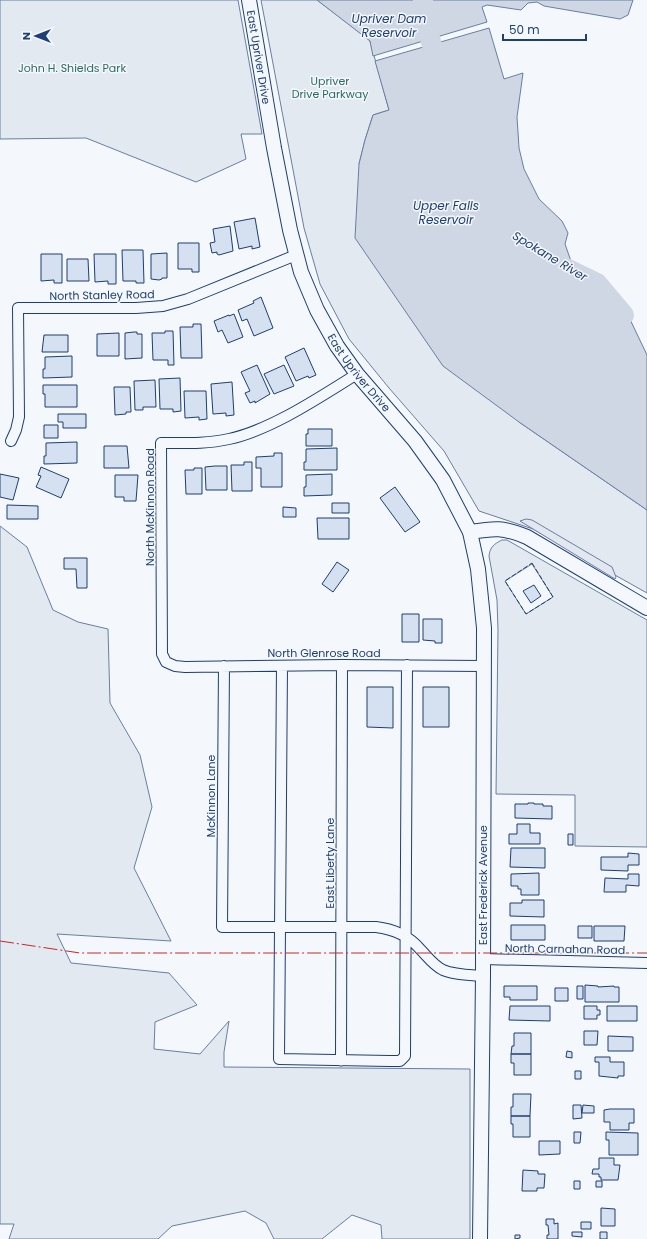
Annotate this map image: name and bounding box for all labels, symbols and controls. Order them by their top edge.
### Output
street label: East Upriver Drive [243,9,275,106]
water label: Upriver Dam Reservoir [352,10,426,41]
north arrow [16,16,56,56]
scale bar [503,16,586,42]
text: 50 m [509,21,540,38]
text: N [18,32,34,40]
park label: John H. Shields Park [18,60,126,76]
park label: Upriver Drive Parkway [292,73,369,102]
water label: Upper Falls Reservoir [413,197,479,228]
water label: Spokane River [509,227,591,285]
street label: North Stanley Road [49,286,155,304]
street label: East Upriver Drive [324,331,394,415]
street label: North McKinnon Road [142,448,158,566]
street label: North Glenrose Road [267,645,381,661]
street label: McKinnon Lane [203,755,219,837]
street label: East Liberty Lane [322,817,338,908]
street label: East Frederick Avenue [475,825,491,945]
street label: North Carnahan Road [505,940,625,958]

